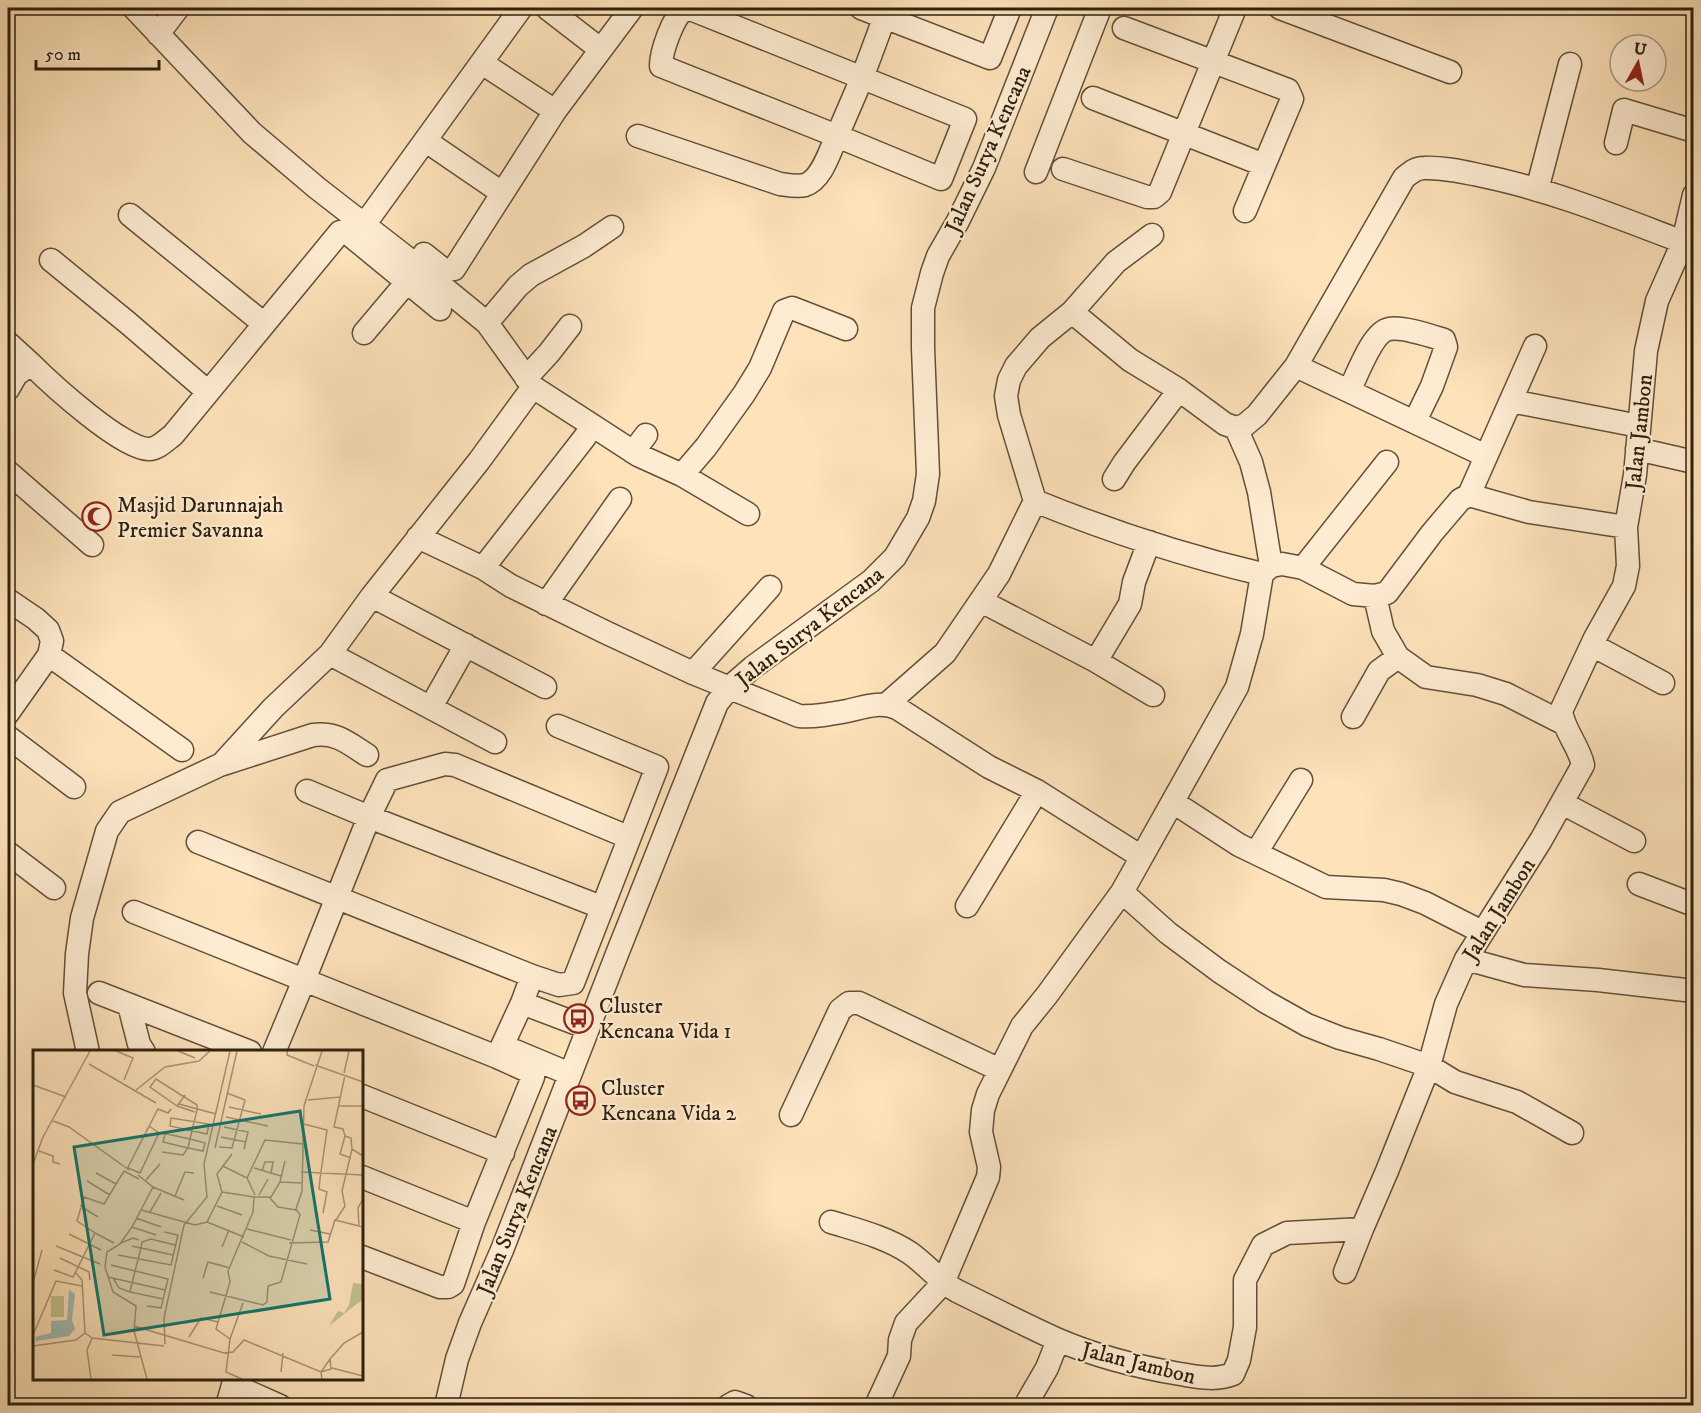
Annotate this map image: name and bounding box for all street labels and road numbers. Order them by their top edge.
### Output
street label: Jalan Surya Kencana [939,61,1038,239]
street label: Jalan Jambon [1620,372,1659,493]
street label: Jalan Surya Kencana [729,561,890,694]
street label: Jalan Jambon [1456,853,1542,968]
street label: Jalan Surya Kencana [470,1121,564,1301]
street label: Jalan Jambon [1077,1336,1199,1391]

